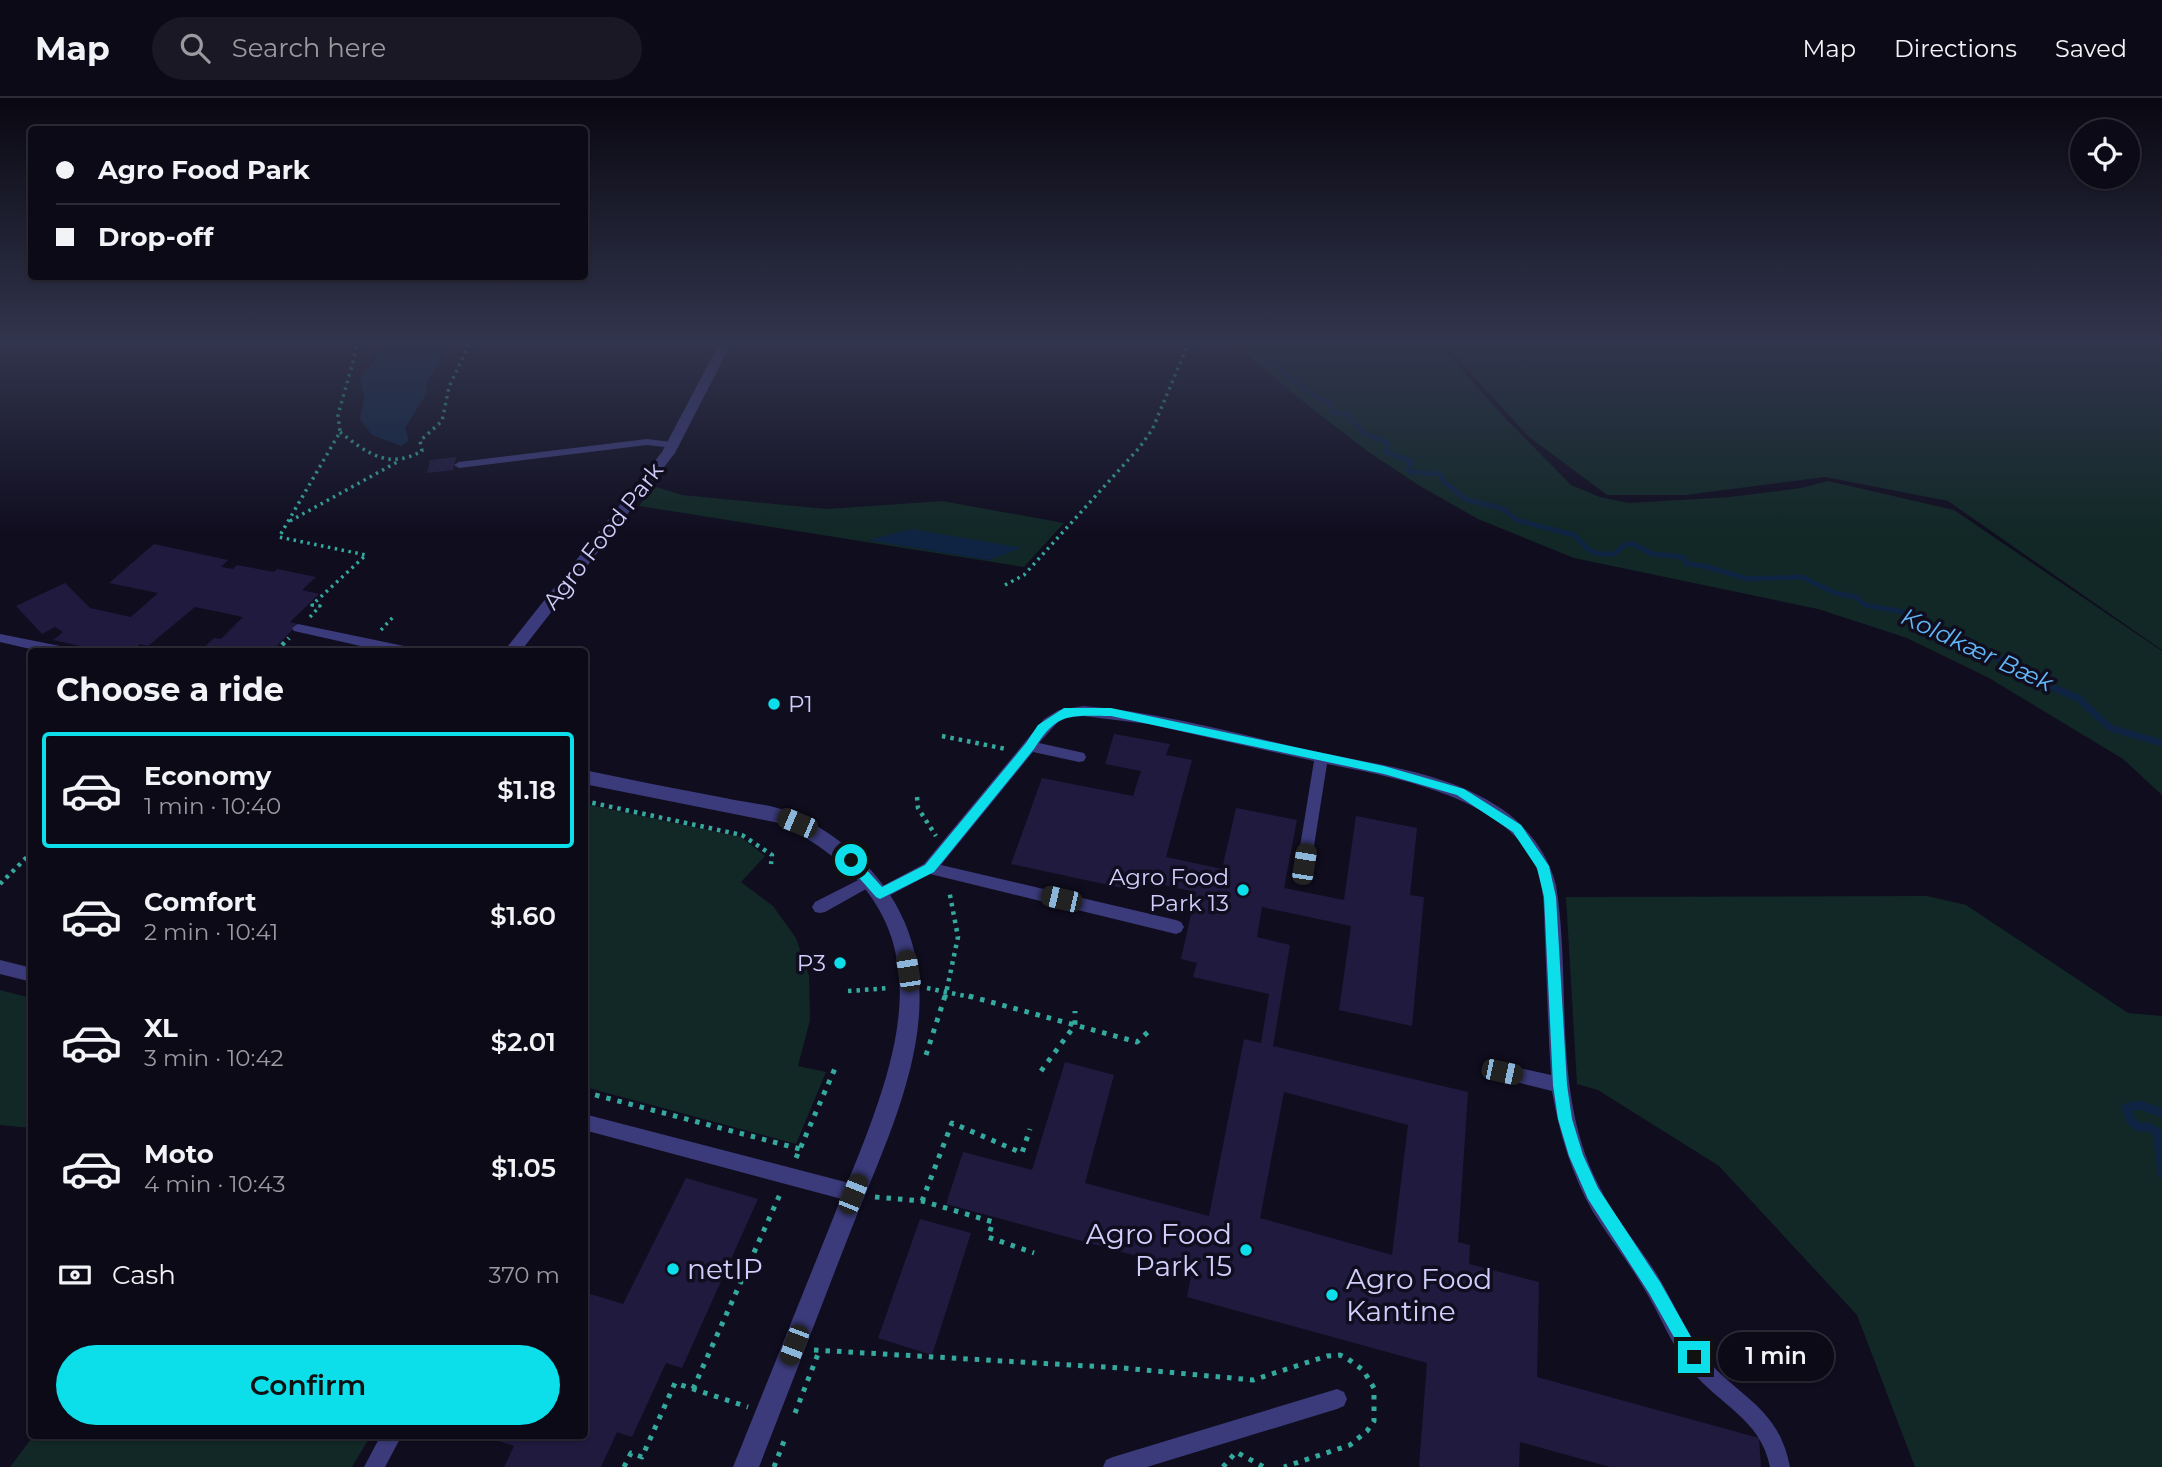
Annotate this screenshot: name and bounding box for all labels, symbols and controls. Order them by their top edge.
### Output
search box [152,17,642,80]
text: Map [35,28,110,68]
icon: search [176,29,214,67]
text: Search here [232,32,386,64]
text: Map [1803,34,1856,63]
text: Directions [1894,34,2017,63]
text: Saved [2055,34,2127,63]
map controls [2070,119,2140,189]
button: locate [2070,119,2140,189]
text: Agro Food Park [98,154,310,186]
text: Drop-off [98,221,213,253]
street label: Agro Food Park [537,457,669,615]
water label: Koldkær Bæk [1897,602,2059,698]
text: Choose a ride [56,670,284,709]
place label: P1 [788,690,813,718]
marker: P1 [766,696,782,712]
icon: car [60,759,123,822]
text: Economy [144,760,271,792]
text: $1.18 [497,774,556,806]
text: 1 min · 10:40 [144,792,281,820]
car [774,805,821,841]
car [1291,842,1318,886]
route start [835,844,867,876]
place label: Agro Food Park 13 [1109,863,1229,917]
marker: Agro Food Park 13 [1235,882,1251,898]
car [1039,884,1084,914]
icon: car [60,885,123,948]
text: Comfort [144,886,256,918]
text: $1.60 [490,900,556,932]
text: 2 min · 10:41 [144,918,278,946]
place label: P3 [797,949,826,977]
car [895,949,922,993]
marker: P3 [832,955,848,971]
icon: car [60,1011,123,1074]
text: XL [144,1012,178,1044]
text: $2.01 [491,1026,556,1058]
text: 3 min · 10:42 [144,1044,284,1072]
car [1480,1057,1525,1087]
icon: car [60,1137,123,1200]
text: Moto [144,1138,214,1170]
text: $1.05 [491,1152,556,1184]
text: 4 min · 10:43 [144,1170,285,1198]
car [836,1171,871,1217]
place label: Agro Food Park 15 [1086,1217,1232,1283]
marker: Agro Food Park 15 [1238,1242,1254,1258]
place label: netIP [687,1252,763,1286]
icon: cash [56,1256,94,1294]
text: Cash [112,1259,176,1291]
text: 370 m [489,1261,560,1289]
marker: netIP [665,1261,681,1277]
place label: Agro Food Kantine [1346,1262,1492,1328]
marker: Agro Food Kantine [1324,1287,1340,1303]
car [777,1322,812,1368]
callout: 1 min [1718,1332,1834,1382]
route end [1678,1341,1710,1373]
text: 1 min [1745,1342,1807,1370]
button: Confirm [56,1345,560,1425]

